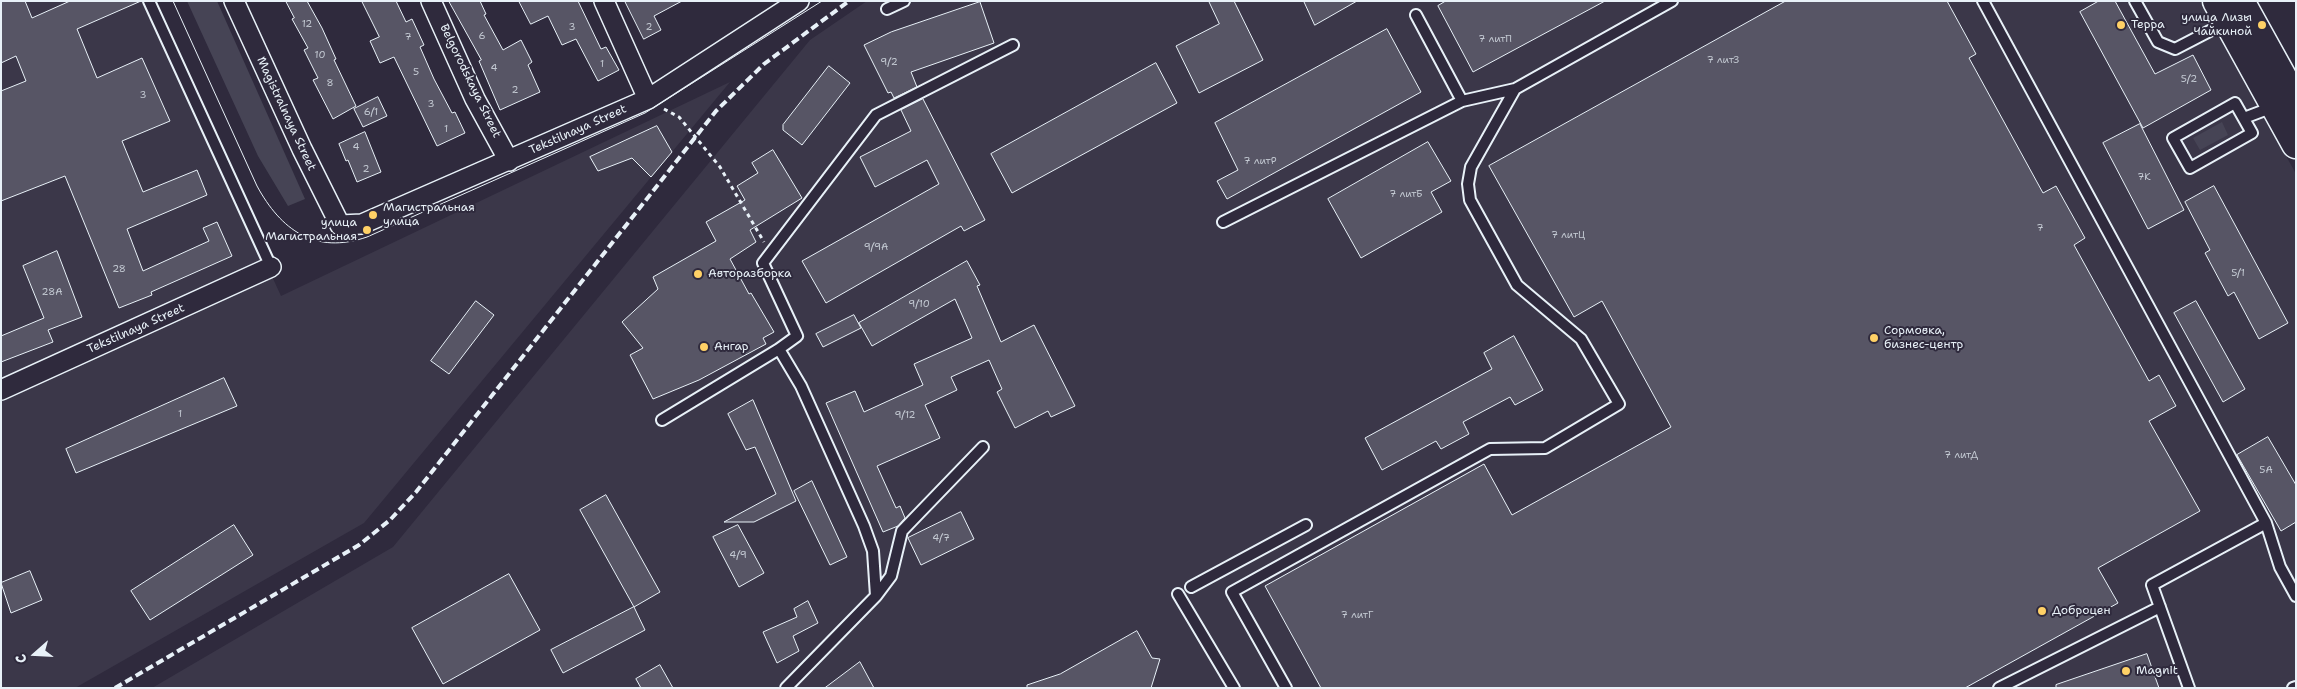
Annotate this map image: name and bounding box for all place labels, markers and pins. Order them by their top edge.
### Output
place label: улица Лизы Чайкиной [2181,11,2252,39]
place label: Терра [2131,18,2165,32]
marker: Терра [2115,19,2127,31]
marker: улица Лизы Чайкиной [2256,19,2268,31]
place label: Магистральная улица [383,201,475,229]
marker: Магистральная улица [367,209,379,221]
place label: улица Магистральная [265,216,357,244]
marker: улица Магистральная [361,224,373,236]
place label: Авторазборка [708,267,791,281]
marker: Авторазборка [692,268,704,280]
place label: Сормовка, бизнес-центр [1884,324,1963,352]
marker: Сормовка, бизнес-центр [1868,332,1880,344]
place label: Ангар [714,340,749,354]
marker: Ангар [698,341,710,353]
place label: Доброцен [2052,604,2111,618]
marker: Доброцен [2036,605,2048,617]
place label: Magnit [2136,664,2178,678]
marker: Magnit [2120,665,2132,677]

